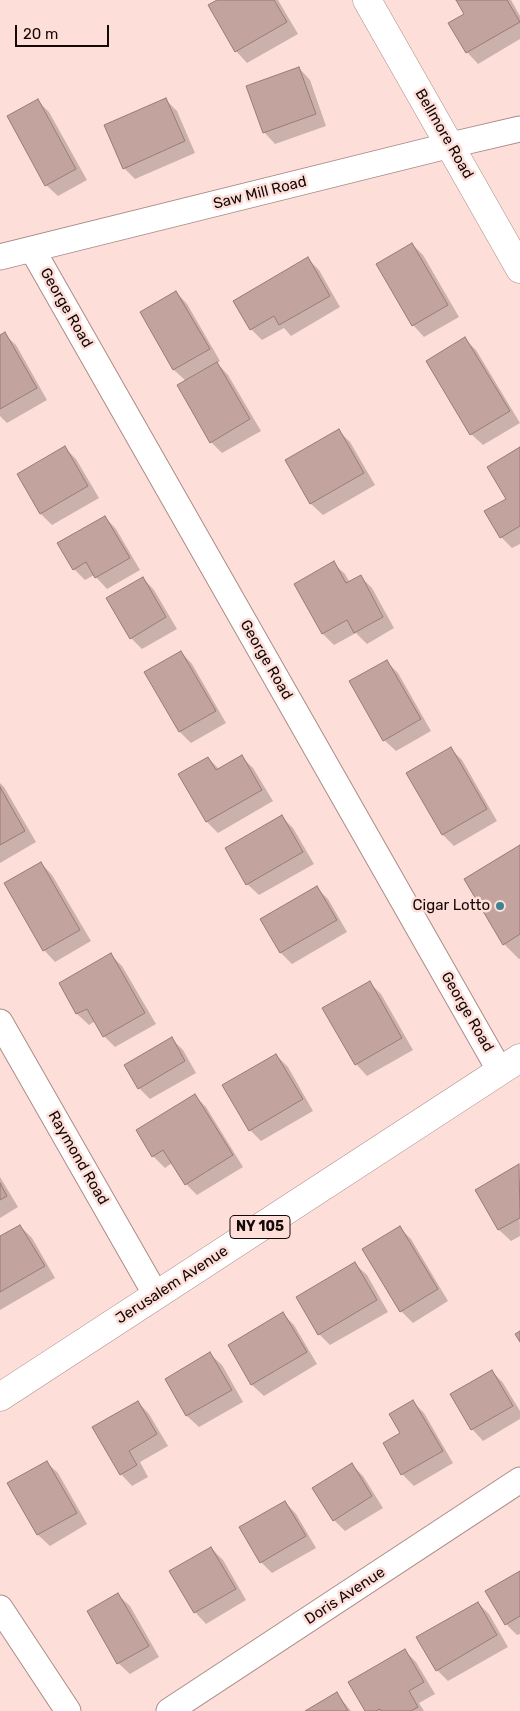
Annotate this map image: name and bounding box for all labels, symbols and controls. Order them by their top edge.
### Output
scale bar [18,15,111,47]
text: 20 m [23,25,58,43]
street label: Bellmore Road [411,86,477,182]
street label: Saw Mill Road [212,173,308,213]
street label: George Road [36,265,96,351]
street label: George Road [236,617,296,703]
place label: Cigar Lotto [413,897,490,915]
marker: Cigar Lotto [494,900,506,912]
street label: George Road [437,969,497,1055]
street label: Raymond Road [44,1108,112,1208]
road number: NY 105 [230,1216,290,1238]
street label: Jerusalem Avenue [113,1242,231,1328]
street label: Doris Avenue [301,1563,389,1629]

